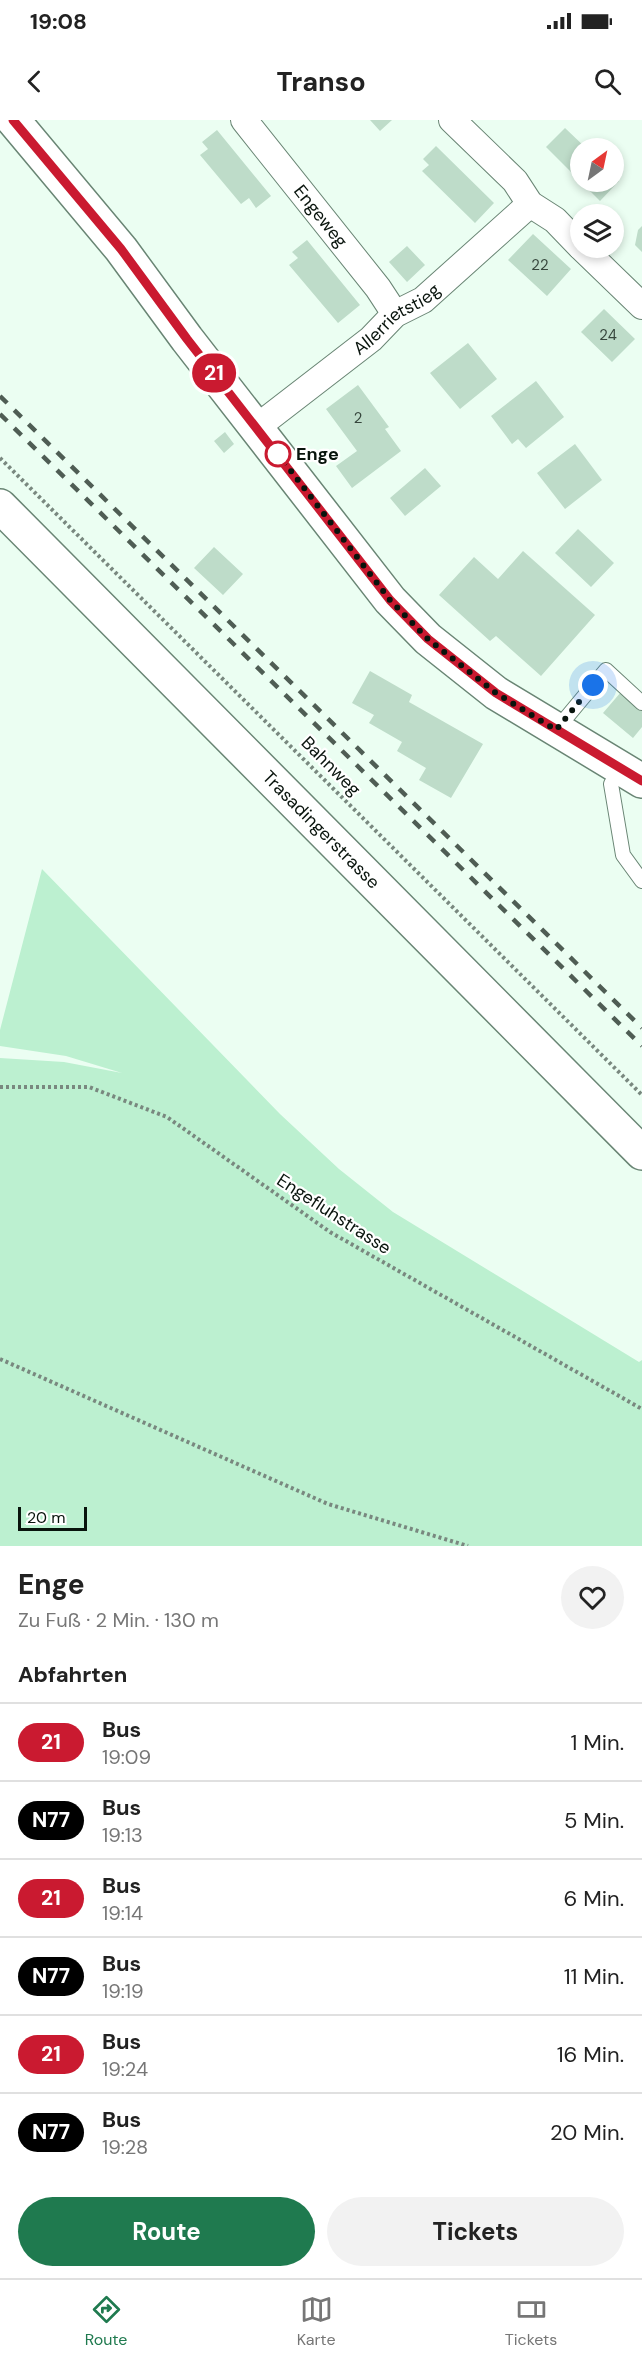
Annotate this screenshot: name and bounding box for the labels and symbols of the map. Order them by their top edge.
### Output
north arrow [570,138,624,192]
street label: Engeweg [288,180,353,252]
house number: 22 [531,255,549,275]
street label: Allerrietstieg [348,278,446,360]
house number: 24 [599,325,617,345]
line badge: 21 [187,354,241,392]
house number: 2 [354,408,362,428]
marker: Enge [265,441,291,467]
place label: Enge [296,442,339,466]
your location [578,670,608,700]
street label: Bahnweg [296,731,366,801]
street label: Trasadingerstrasse [257,765,385,894]
street label: Engefluhstrasse [272,1168,396,1260]
scale bar [18,1504,87,1532]

